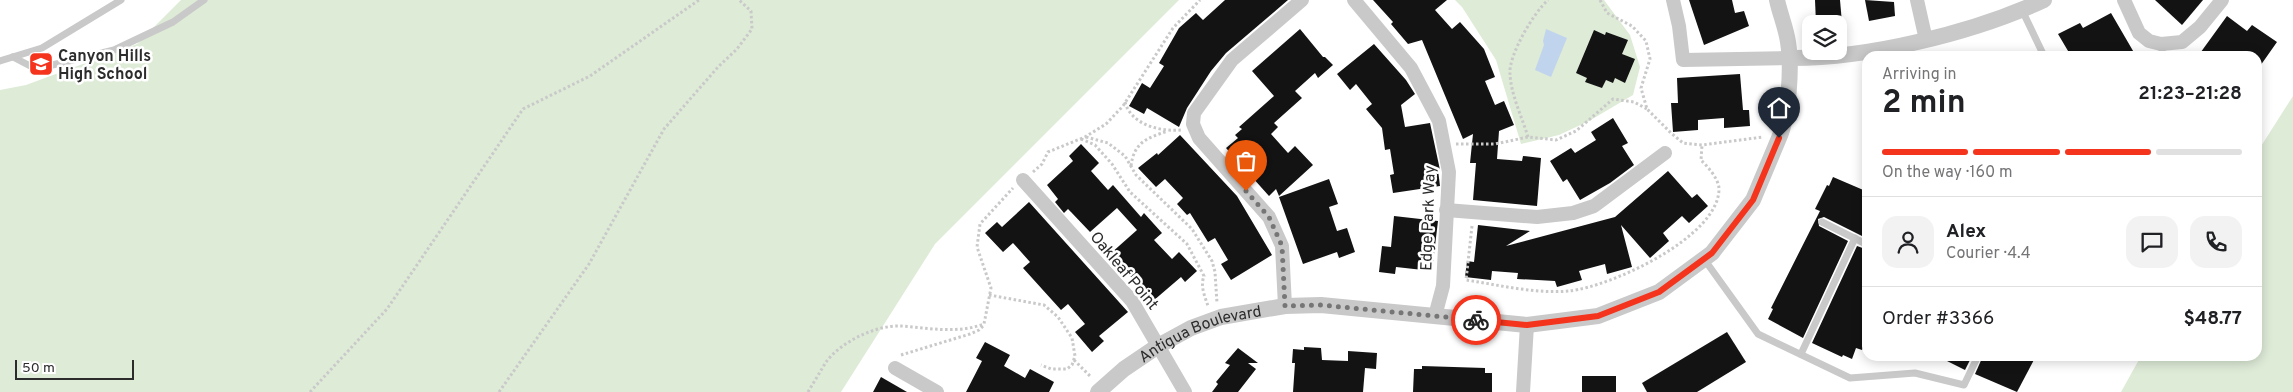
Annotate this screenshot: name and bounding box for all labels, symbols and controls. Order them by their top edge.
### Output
map controls [1802,15,1847,60]
button: layers [1802,15,1847,60]
place label: Canyon Hills High School [58,47,151,85]
school or university icon: Canyon Hills High School [28,51,54,77]
text: Arriving in [1882,65,1957,85]
text: 21:23–21:28 [2138,82,2242,106]
text: 2 min [1882,84,1966,124]
pin [1758,87,1800,138]
icon: home [1765,94,1793,122]
pin [1225,140,1267,191]
icon: bag [1232,147,1260,175]
text: On the way · 160 m [1882,163,2013,183]
street label: Edge Park Way [1417,165,1441,271]
button: person [1882,216,1934,268]
button: chat [2126,216,2178,268]
button: phone [2190,216,2242,268]
text: Alex [1946,220,1986,244]
street label: Oakleaf Point [1085,228,1162,315]
text: Courier · 4.4 [1946,244,2031,264]
courier [1451,295,1501,345]
street label: Antigua Boulevard [1135,302,1263,368]
icon: bike [1462,306,1490,334]
text: Order #3366 [1882,307,1994,331]
text: $48.77 [2183,307,2242,331]
scale bar [15,357,134,380]
text: 50 m [22,360,55,377]

